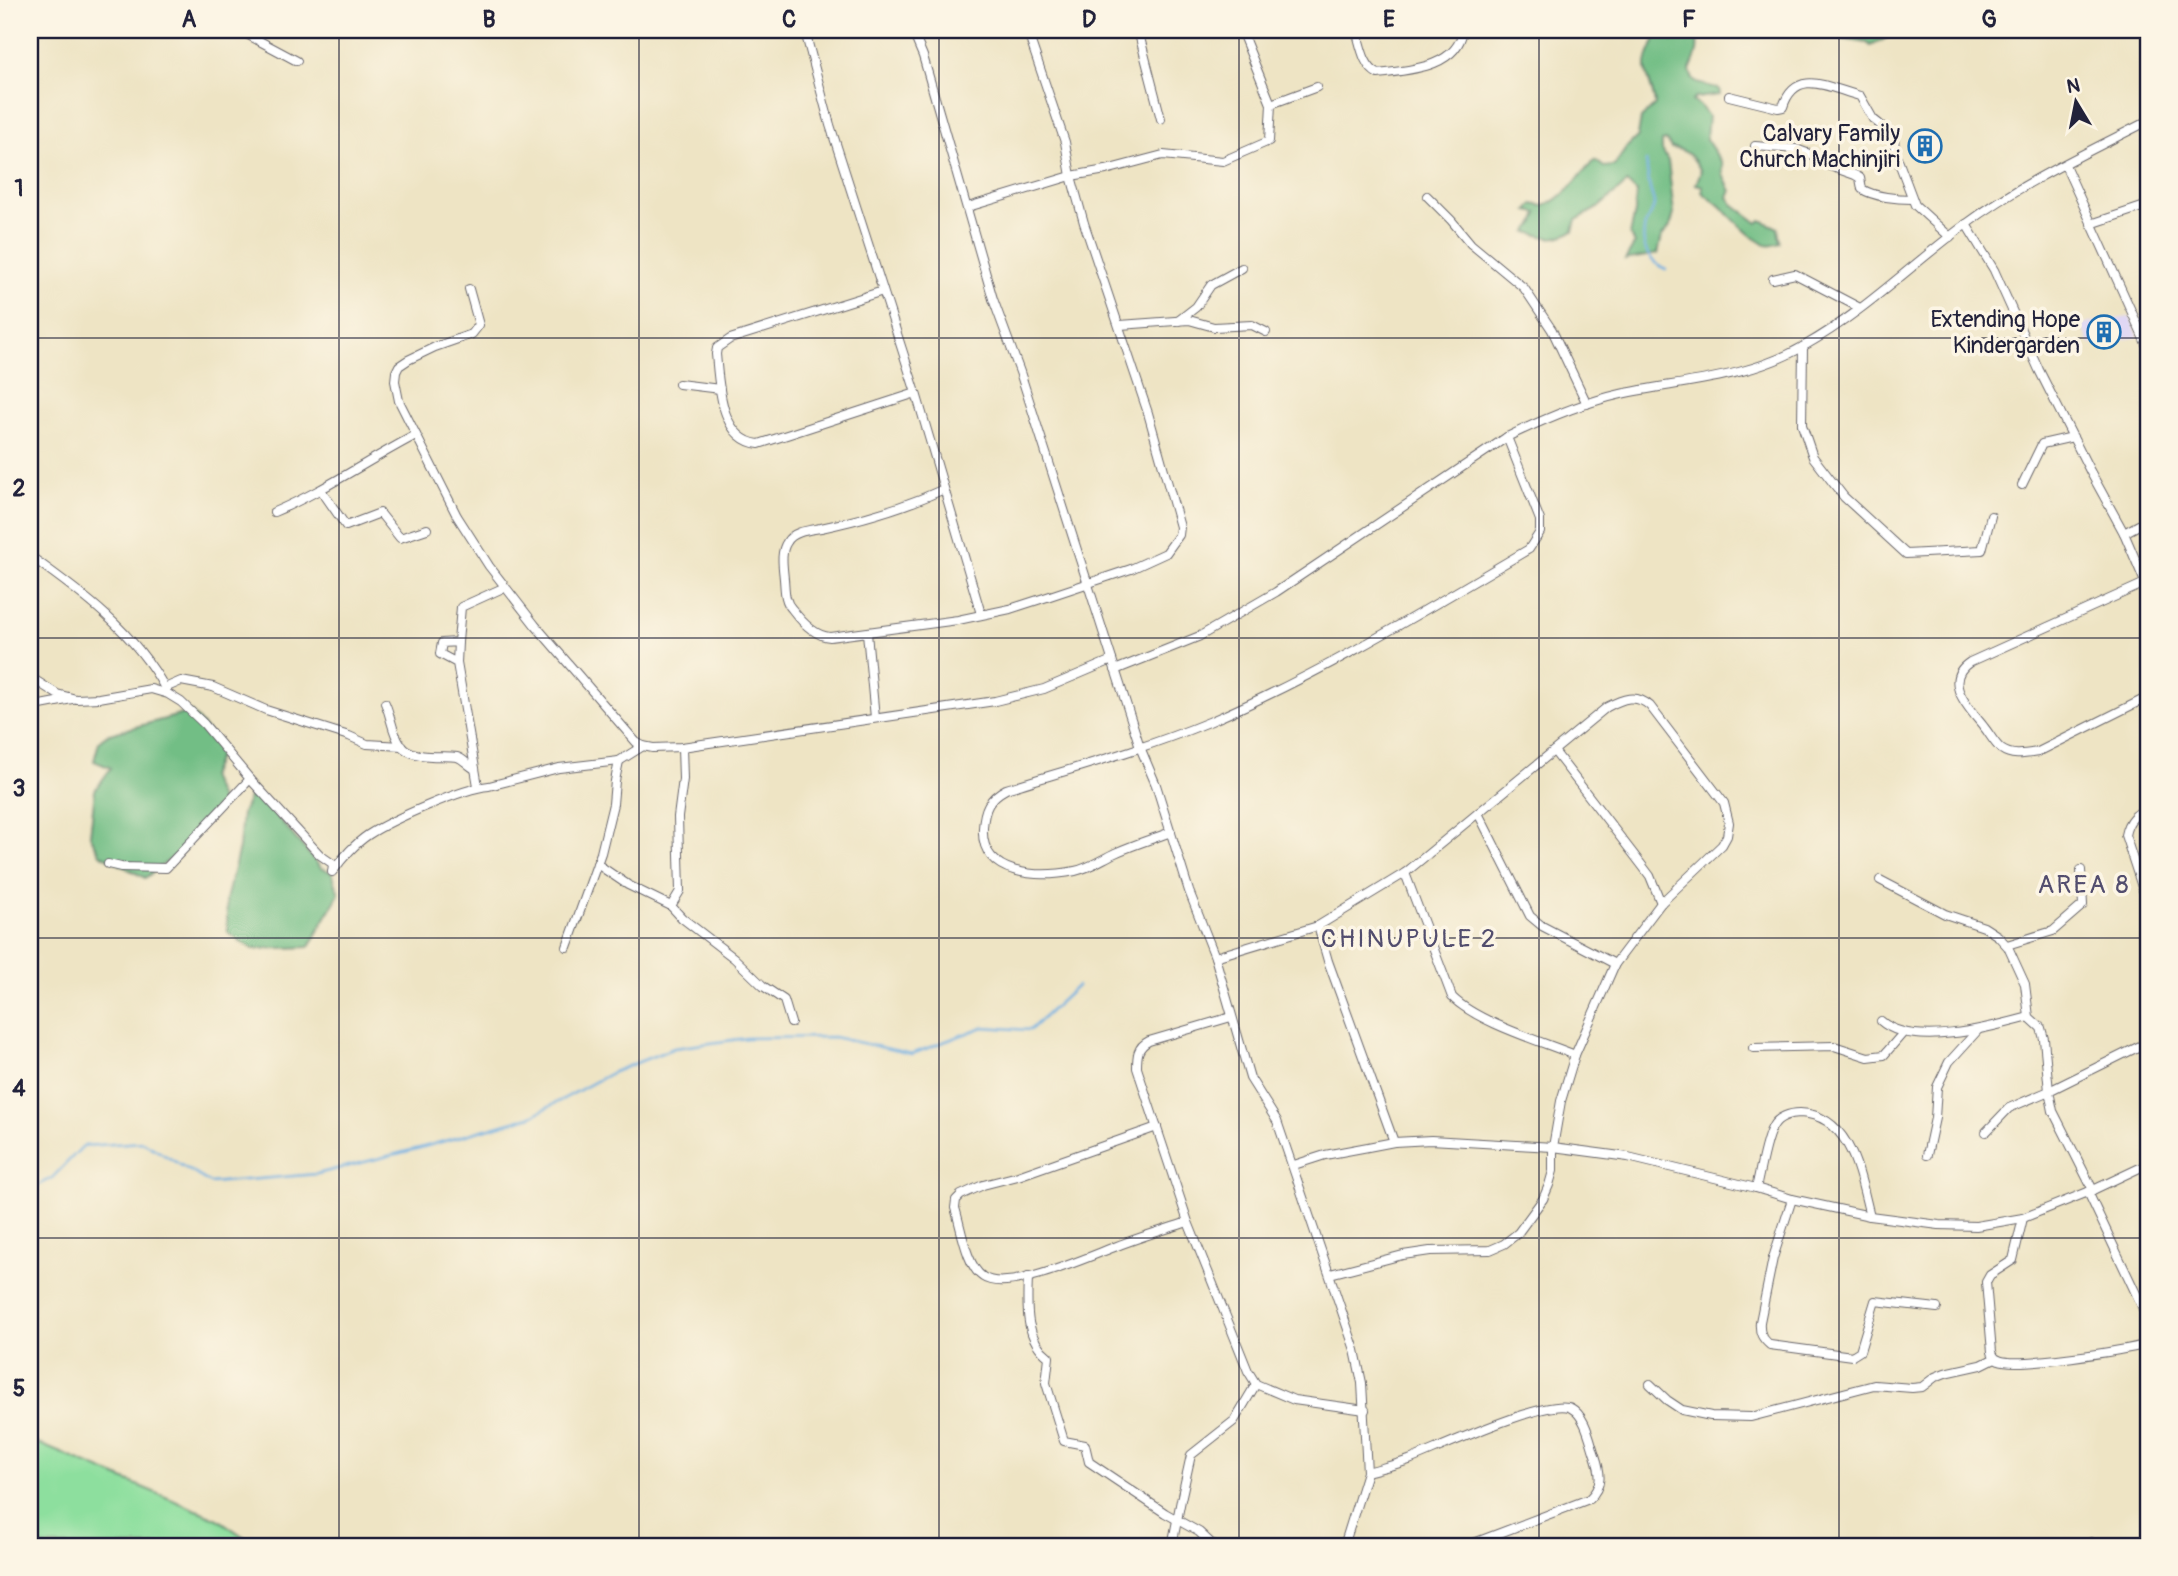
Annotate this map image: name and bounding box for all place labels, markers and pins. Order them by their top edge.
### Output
place label: Calvary Family Church Machinjiri [1739,119,1900,174]
building icon: Calvary Family Church Machinjiri [1906,127,1944,165]
place label: Extending Hope Kindergarden [1930,305,2081,360]
building icon: Extending Hope Kindergarden [2085,313,2123,351]

